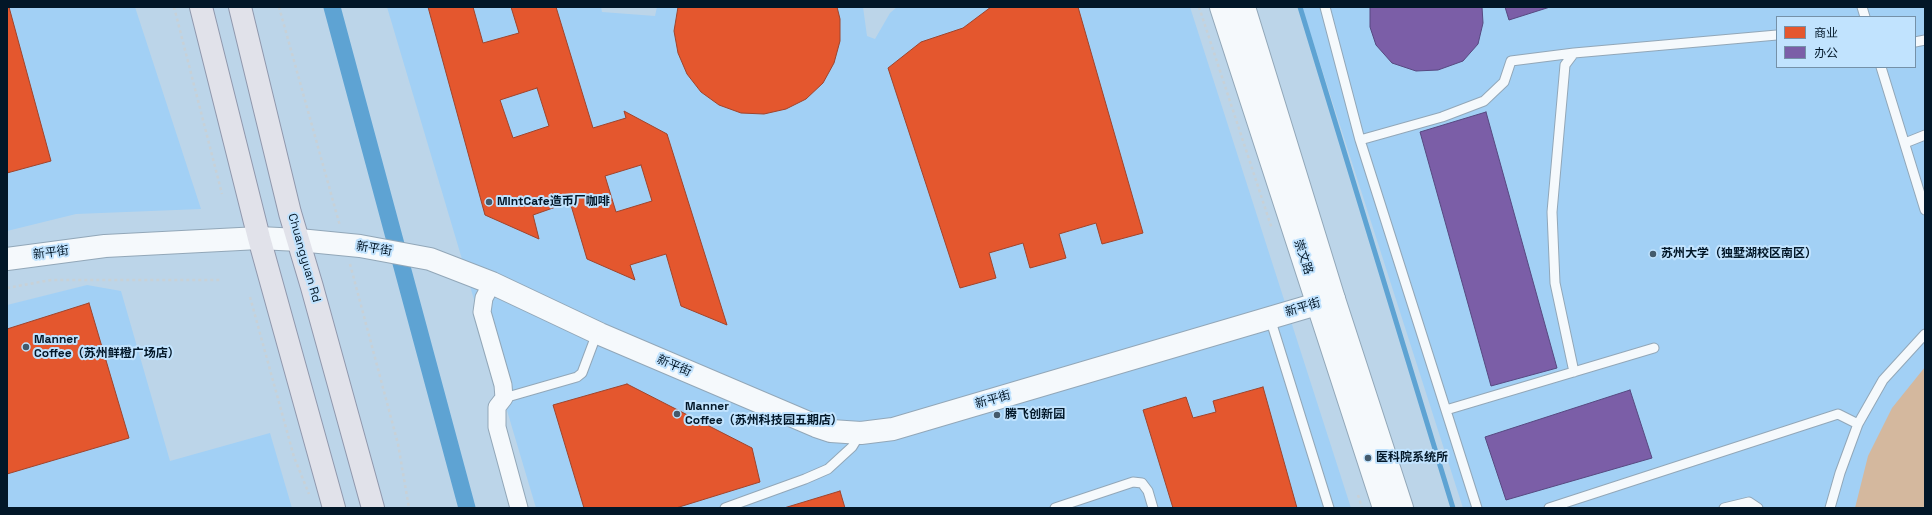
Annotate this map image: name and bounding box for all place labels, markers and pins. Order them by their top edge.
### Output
place label: MintCafe造币厂咖啡 [497,195,610,209]
marker: MintCafe造币厂咖啡 [484,197,494,207]
place label: 苏州大学（独墅湖校区南区） [1661,247,1817,261]
marker: 苏州大学（独墅湖校区南区） [1648,249,1658,259]
place label: Manner Coffee（苏州鲜橙广场店） [34,333,180,361]
marker: Manner Coffee（苏州鲜橙广场店） [21,342,31,352]
place label: Manner Coffee（苏州科技园五期店） [685,400,843,428]
place label: 腾飞创新园 [1005,408,1065,422]
marker: Manner Coffee（苏州科技园五期店） [672,409,682,419]
marker: 腾飞创新园 [992,410,1002,420]
place label: 医科院系统所 [1376,451,1448,465]
marker: 医科院系统所 [1363,453,1373,463]

